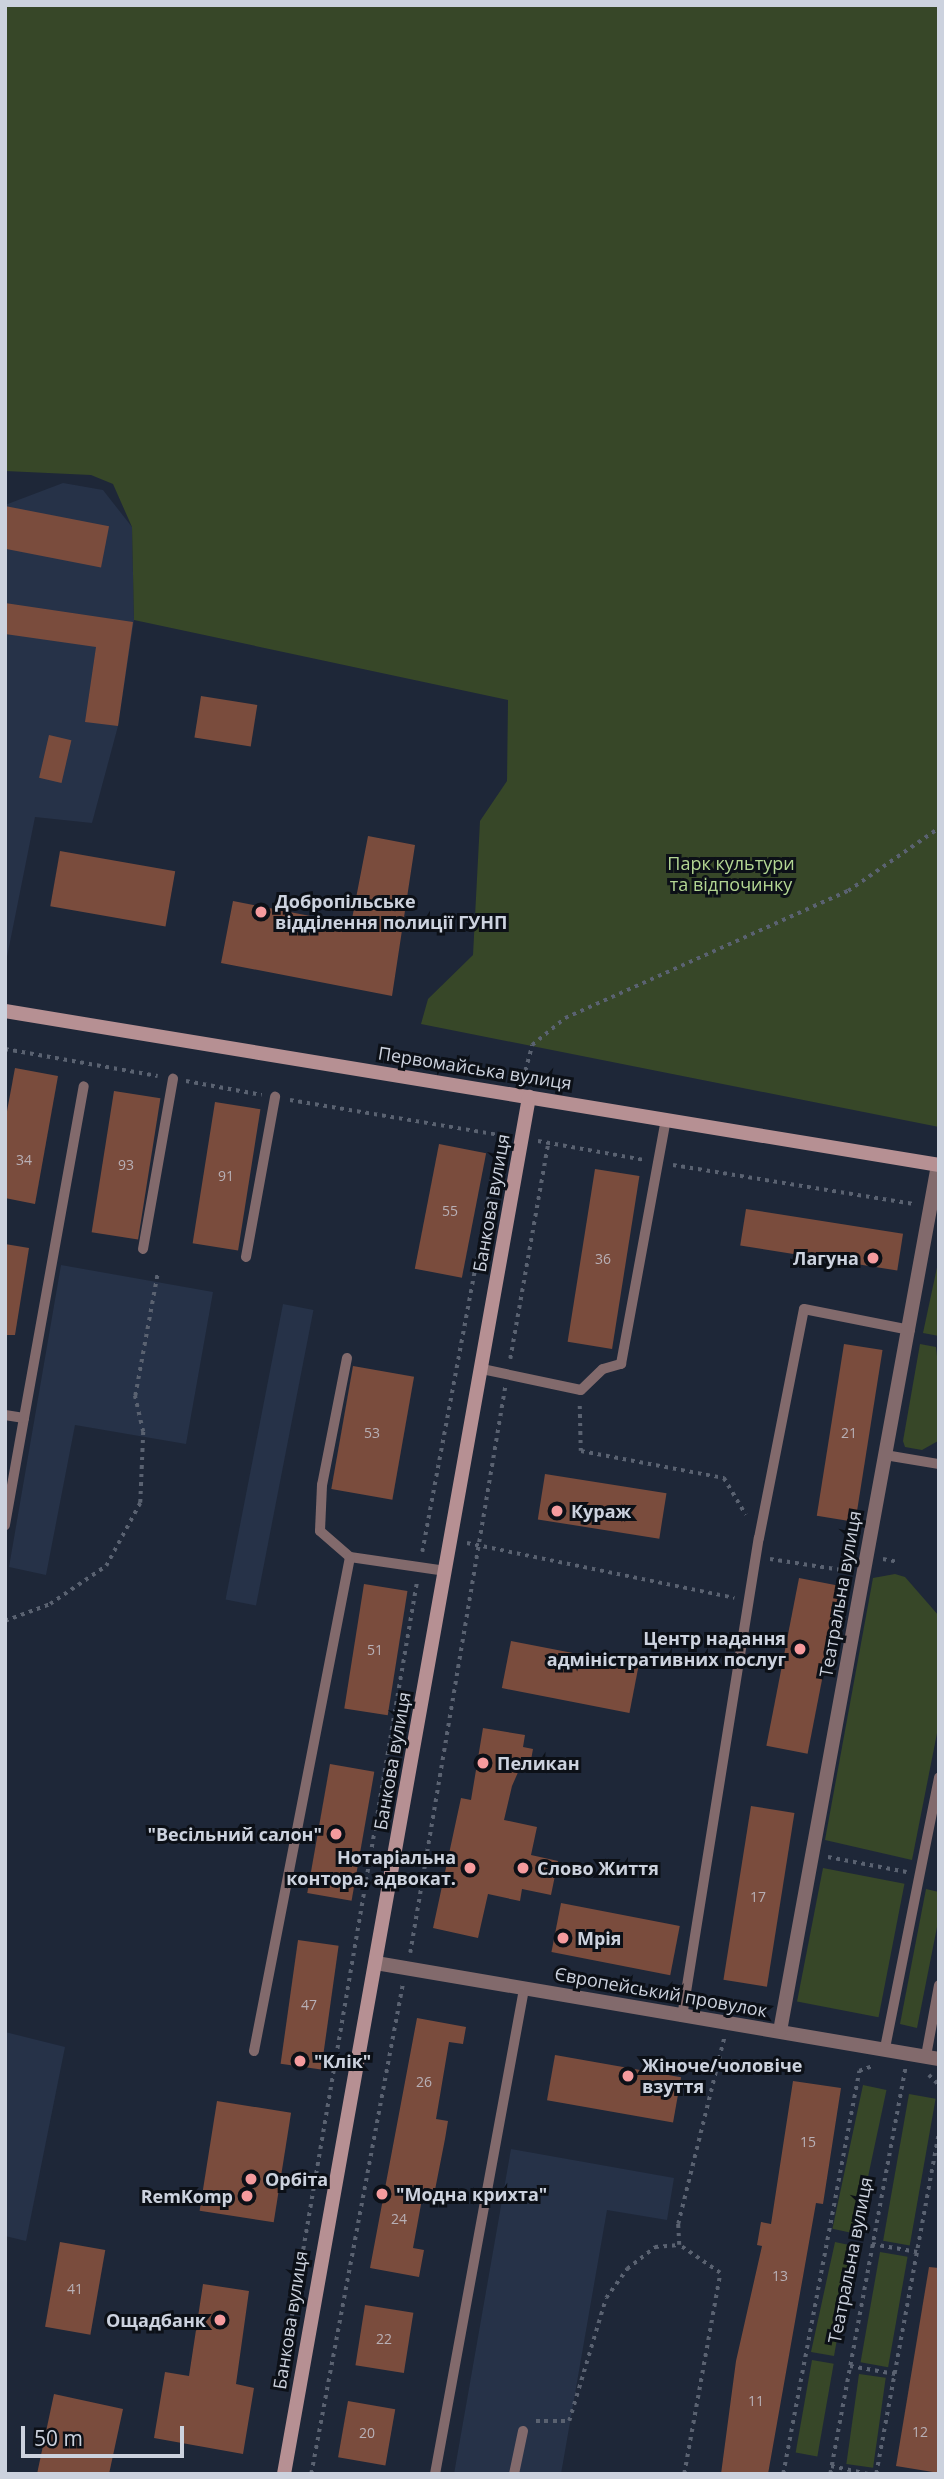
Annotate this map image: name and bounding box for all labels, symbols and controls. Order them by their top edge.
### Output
park label: Парк культури та відпочинку [667,853,795,896]
place label: Добропільське відділення полиції ГУНП [275,891,507,934]
marker: Добропільське відділення полиції ГУНП [253,904,269,920]
street label: Первомайська вулиця [377,1042,573,1094]
street label: Банкова вулиця [468,1132,514,1274]
house number: 34 [16,1152,32,1168]
house number: 93 [118,1157,134,1173]
house number: 91 [218,1168,234,1184]
house number: 55 [442,1203,458,1219]
place label: Лагуна [793,1247,859,1269]
marker: Лагуна [865,1250,881,1266]
house number: 36 [595,1251,611,1267]
house number: 53 [364,1425,380,1441]
house number: 21 [841,1425,857,1441]
place label: Кураж [571,1500,631,1522]
marker: Кураж [549,1503,565,1519]
street label: Театральна вулиця [815,1509,865,1679]
place label: Центр надання адміністративних послуг [547,1628,786,1670]
marker: Центр надання адміністративних послуг [792,1641,808,1657]
house number: 51 [367,1642,383,1658]
street label: Банкова вулиця [369,1690,415,1832]
place label: Пеликан [497,1752,580,1774]
marker: Пеликан [475,1755,491,1771]
place label: "Весільний салон" [148,1823,322,1845]
marker: "Весільний салон" [328,1826,344,1842]
place label: Нотаріальна контора, адвокат. [286,1847,456,1890]
place label: Слово Життя [537,1857,659,1879]
marker: Нотаріальна контора, адвокат. [462,1860,478,1876]
marker: Слово Життя [515,1860,531,1876]
house number: 17 [750,1889,766,1905]
place label: Мрія [577,1927,622,1949]
marker: Мрія [555,1930,571,1946]
street label: Європейський провулок [553,1963,769,2021]
house number: 47 [301,1997,317,2013]
place label: "Клік" [314,2050,371,2072]
marker: "Клік" [292,2053,308,2069]
place label: Жіноче/чоловіче взуття [642,2055,802,2098]
marker: Жіноче/чоловіче взуття [620,2068,636,2084]
house number: 26 [416,2074,432,2090]
house number: 15 [800,2134,816,2150]
place label: Орбіта [265,2168,328,2190]
marker: Орбіта [243,2171,259,2187]
street label: Театральна вулиця [823,2175,877,2345]
place label: "Модна крихта" [396,2183,547,2205]
place label: RemKomp [141,2185,233,2207]
marker: "Модна крихта" [374,2186,390,2202]
marker: RemKomp [239,2188,255,2204]
house number: 24 [391,2211,407,2227]
street label: Банкова вулиця [268,2249,312,2391]
house number: 13 [772,2268,788,2284]
house number: 41 [67,2281,83,2297]
place label: Ощадбанк [106,2309,206,2331]
marker: Ощадбанк [212,2312,228,2328]
house number: 22 [376,2331,392,2347]
house number: 11 [748,2393,764,2409]
scale bar [24,2412,187,2456]
text: 50 m [34,2424,83,2452]
house number: 12 [912,2424,928,2440]
house number: 20 [359,2425,375,2441]

